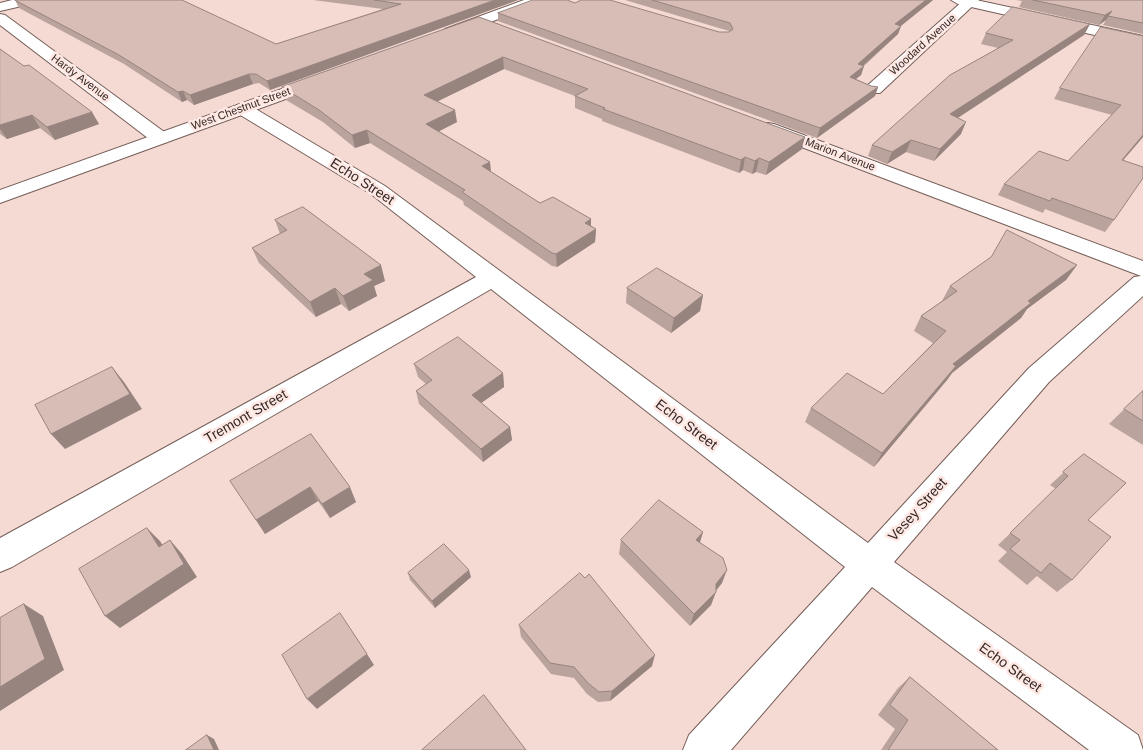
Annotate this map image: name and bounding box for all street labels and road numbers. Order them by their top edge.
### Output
street label: Woodard Avenue [887,12,959,78]
street label: Hardy Avenue [48,52,112,104]
street label: West Chestnut Street [190,85,292,133]
street label: Marion Avenue [803,136,877,174]
street label: Echo Street [327,155,397,209]
street label: Tremont Street [202,387,290,447]
street label: Echo Street [652,396,720,454]
street label: Vesey Street [885,475,951,545]
street label: Echo Street [975,640,1045,696]

